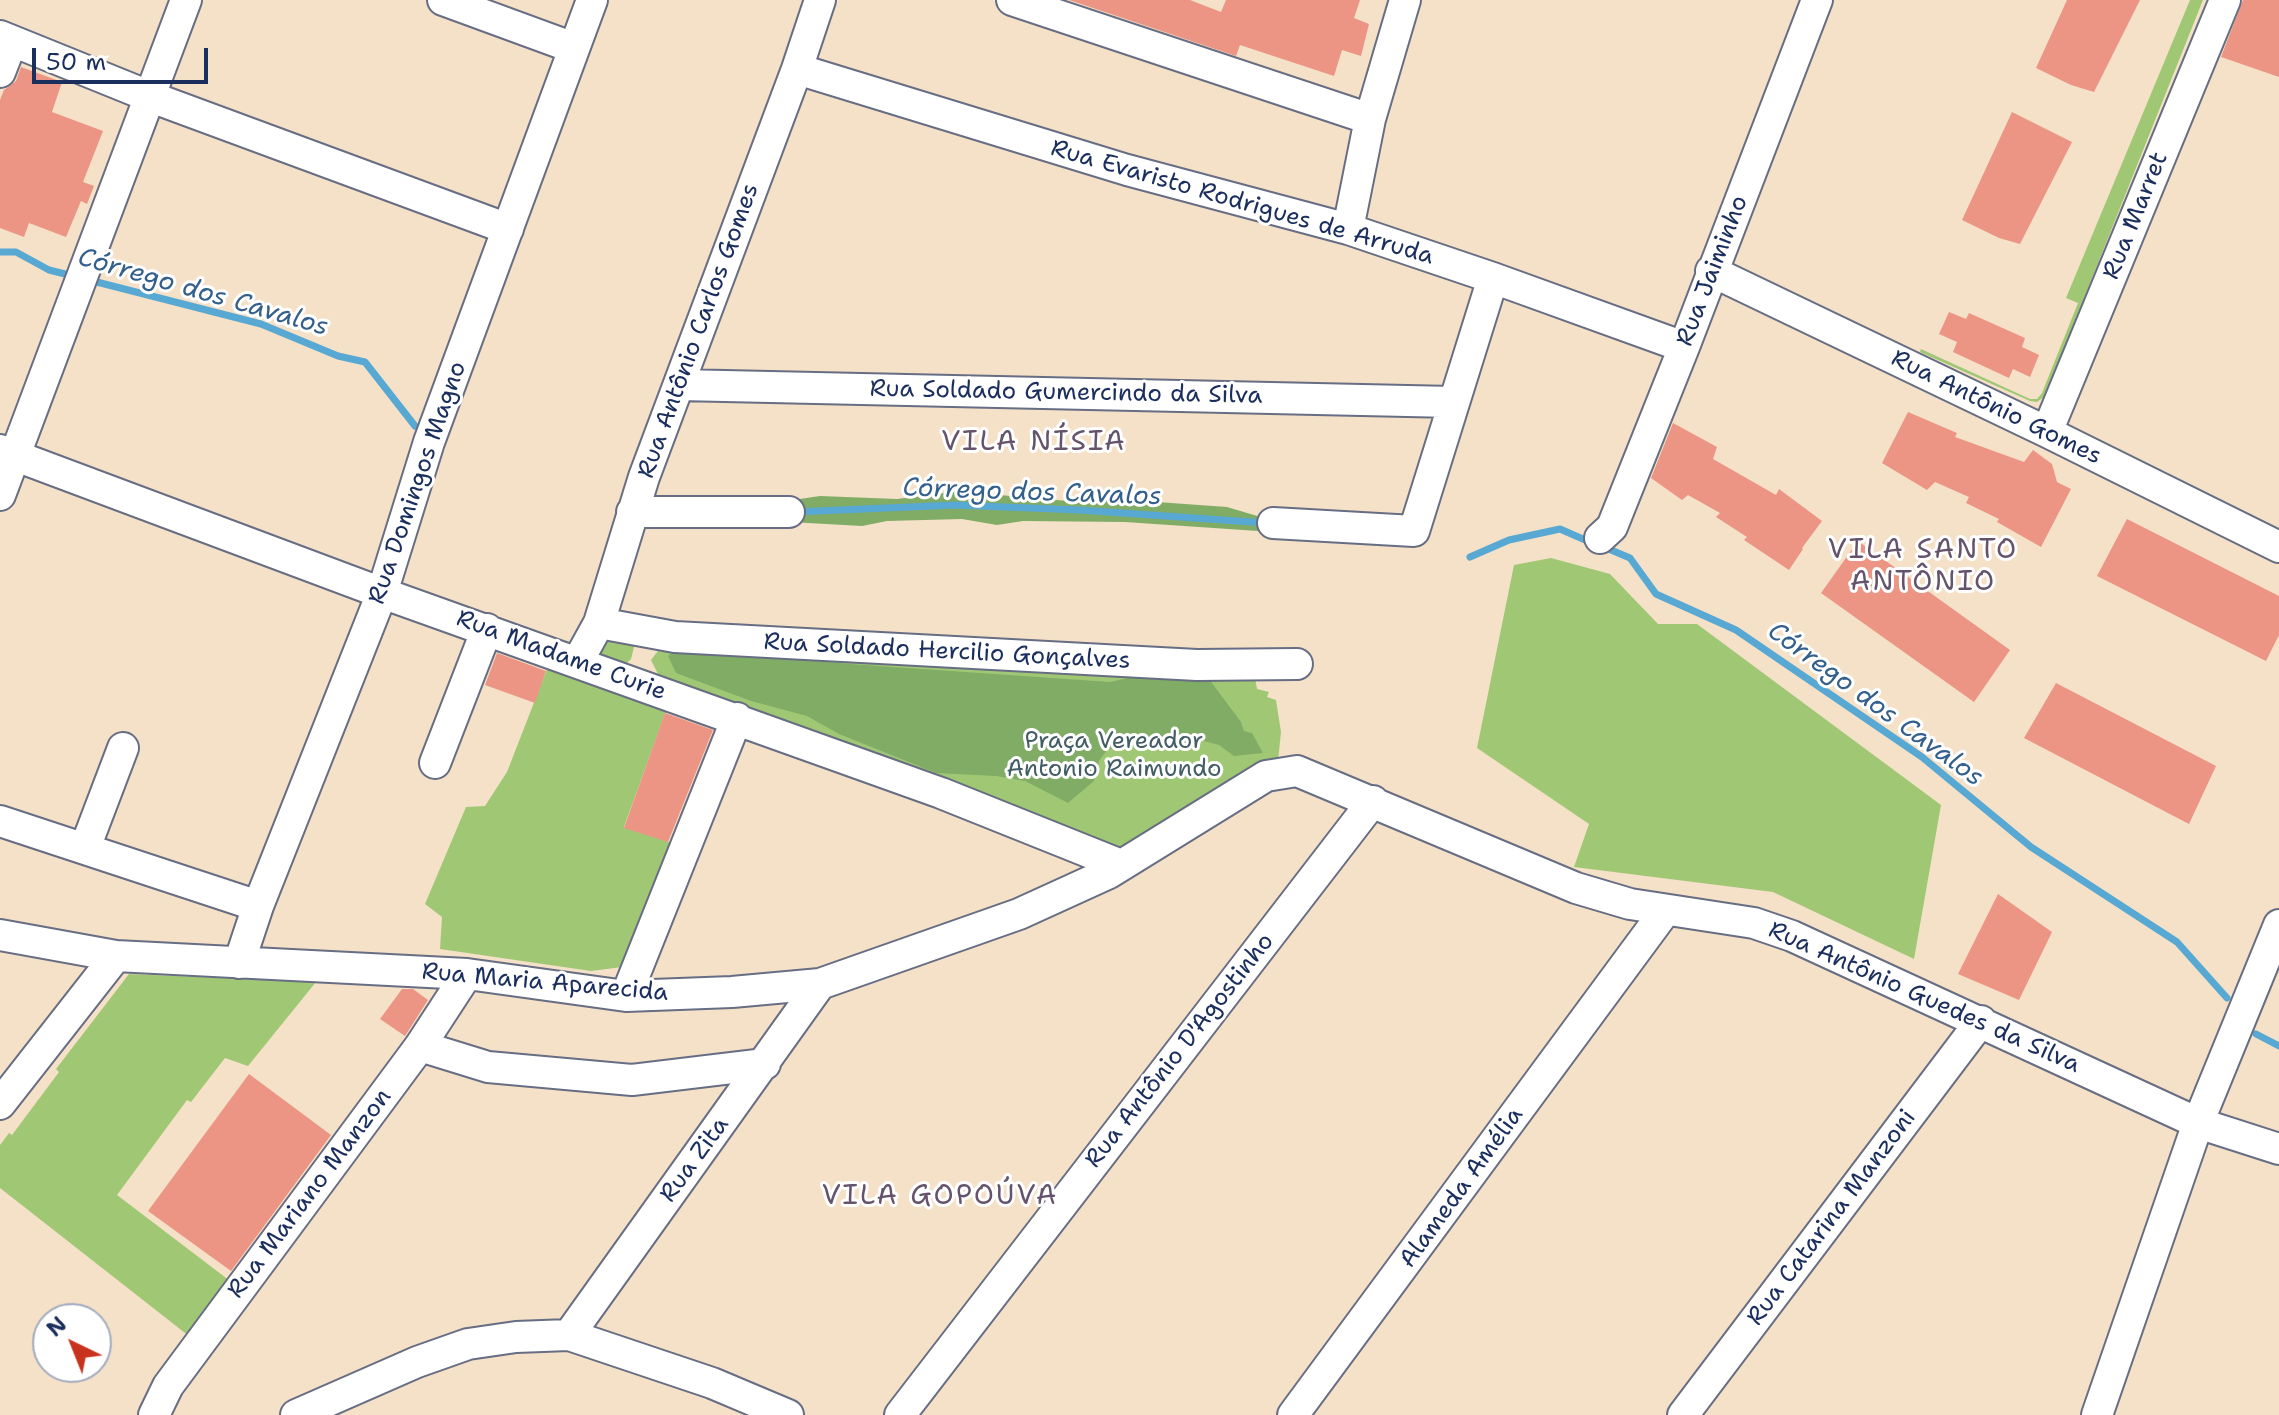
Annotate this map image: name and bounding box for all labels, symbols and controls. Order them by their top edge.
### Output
scale bar [36,32,212,82]
text: 50 m [46,46,106,78]
street label: Rua Evaristo Rodrigues de Arruda [1047,134,1437,272]
street label: Rua Marret [2097,148,2175,284]
street label: Rua Antônio Carlos Gomes [632,180,766,482]
street label: Rua Jaiminho [1671,192,1755,350]
water label: Córrego dos Cavalos [74,242,332,344]
street label: Rua Antônio Gomes [1886,345,2106,471]
street label: Rua Domingos Magno [363,358,473,608]
street label: Rua Soldado Gumercindo da Silva [869,375,1263,411]
district label: VILA NÍSIA [941,426,1127,460]
water label: Córrego dos Cavalos [902,473,1162,513]
district label: VILA SANTO ANTÔNIO [1828,534,2018,600]
street label: Rua Madame Curie [452,605,670,707]
water label: Córrego dos Cavalos [1761,616,1989,794]
street label: Rua Soldado Hercilio Gonçalves [763,628,1131,676]
park label: Praça Vereador Antonio Raimundo [1006,728,1222,784]
street label: Rua Antônio Guedes da Silva [1764,916,2084,1080]
street label: Rua Antônio D'Agostinho [1079,928,1281,1174]
street label: Rua Maria Aparecida [421,958,669,1008]
street label: Rua Mariano Manzon [222,1084,398,1304]
street label: Alameda Amélia [1394,1102,1530,1274]
street label: Rua Catarina Manzoni [1741,1104,1923,1332]
street label: Rua Zita [654,1112,736,1208]
district label: VILA GOPOÚVA [822,1180,1058,1214]
north arrow [32,1303,112,1383]
text: N [40,1310,73,1343]

